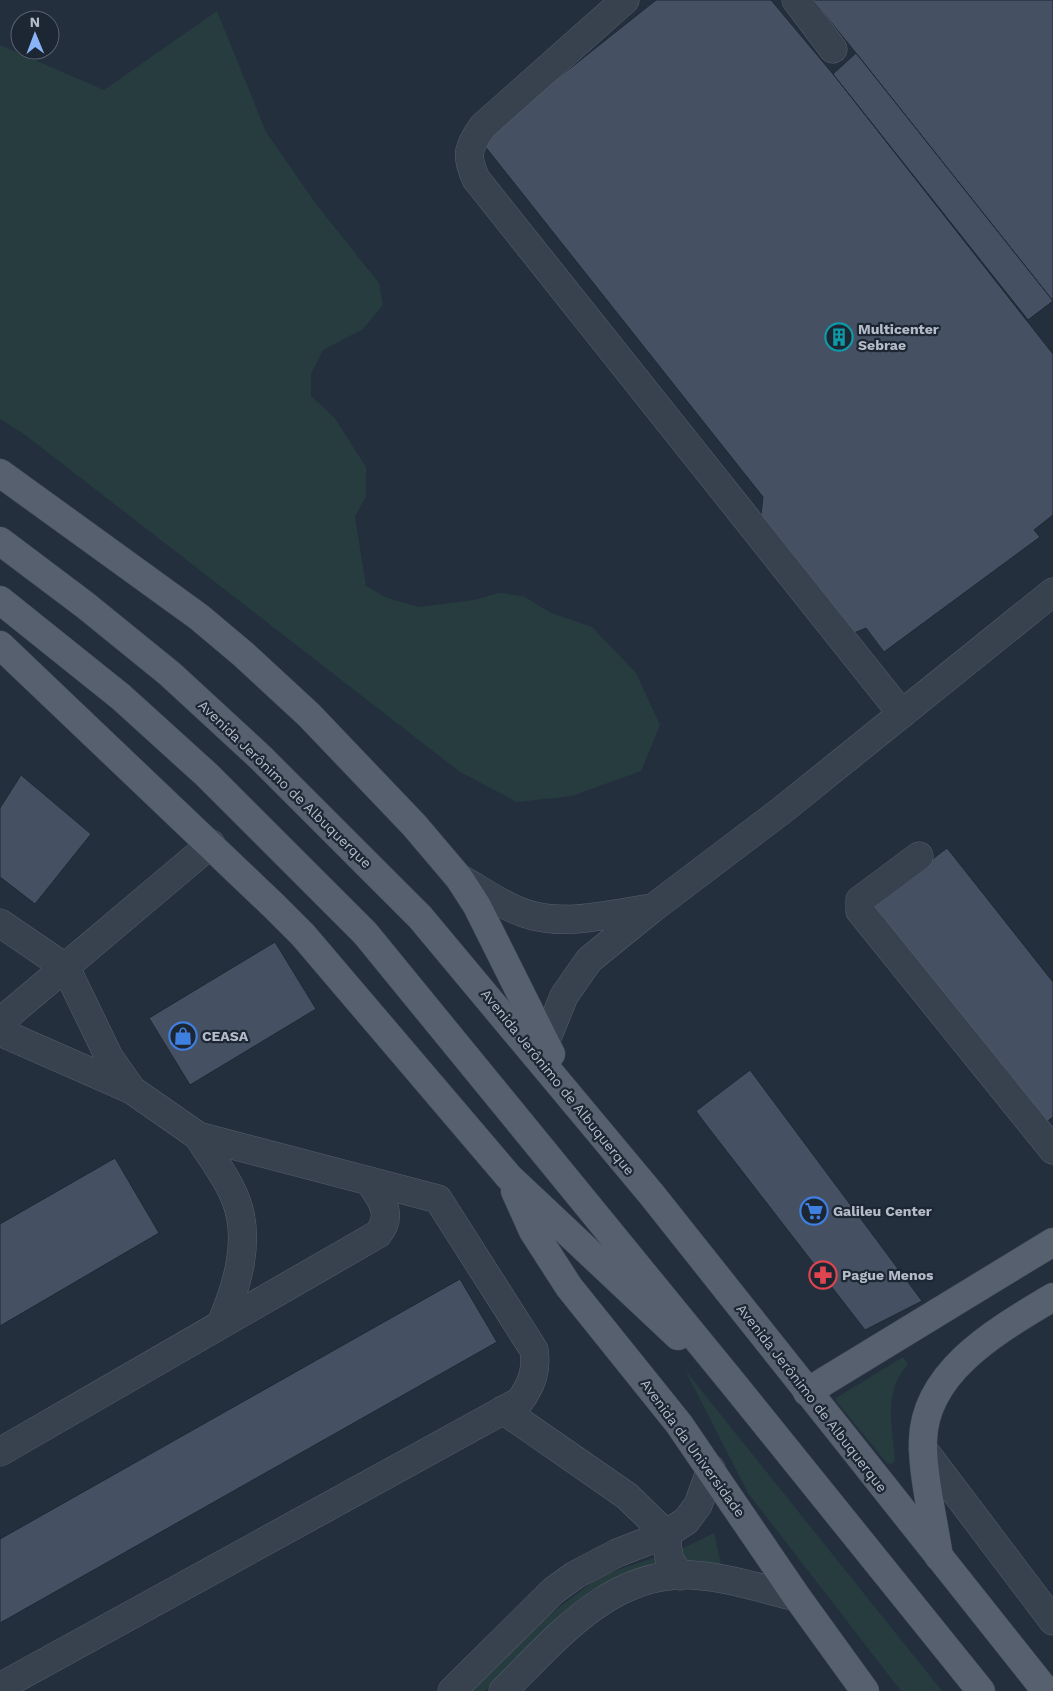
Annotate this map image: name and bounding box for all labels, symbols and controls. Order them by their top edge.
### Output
north arrow [10,10,60,60]
text: N [29,14,40,30]
place label: Multicenter Sebrae [858,321,939,353]
building icon: Multicenter Sebrae [824,322,854,352]
street label: Avenida Jerônimo de Albuquerque [195,697,375,871]
street label: Avenida Jerônimo de Albuquerque [478,986,638,1178]
shop icon: CEASA [168,1021,198,1051]
place label: CEASA [202,1028,249,1044]
supermarket icon: Galileu Center [799,1196,829,1226]
place label: Galileu Center [833,1203,932,1219]
pharmacy icon: Pague Menos [808,1260,838,1290]
place label: Pague Menos [842,1267,934,1283]
street label: Avenida Jerônimo de Albuquerque [734,1301,890,1495]
street label: Avenida da Universidade [638,1376,748,1520]

